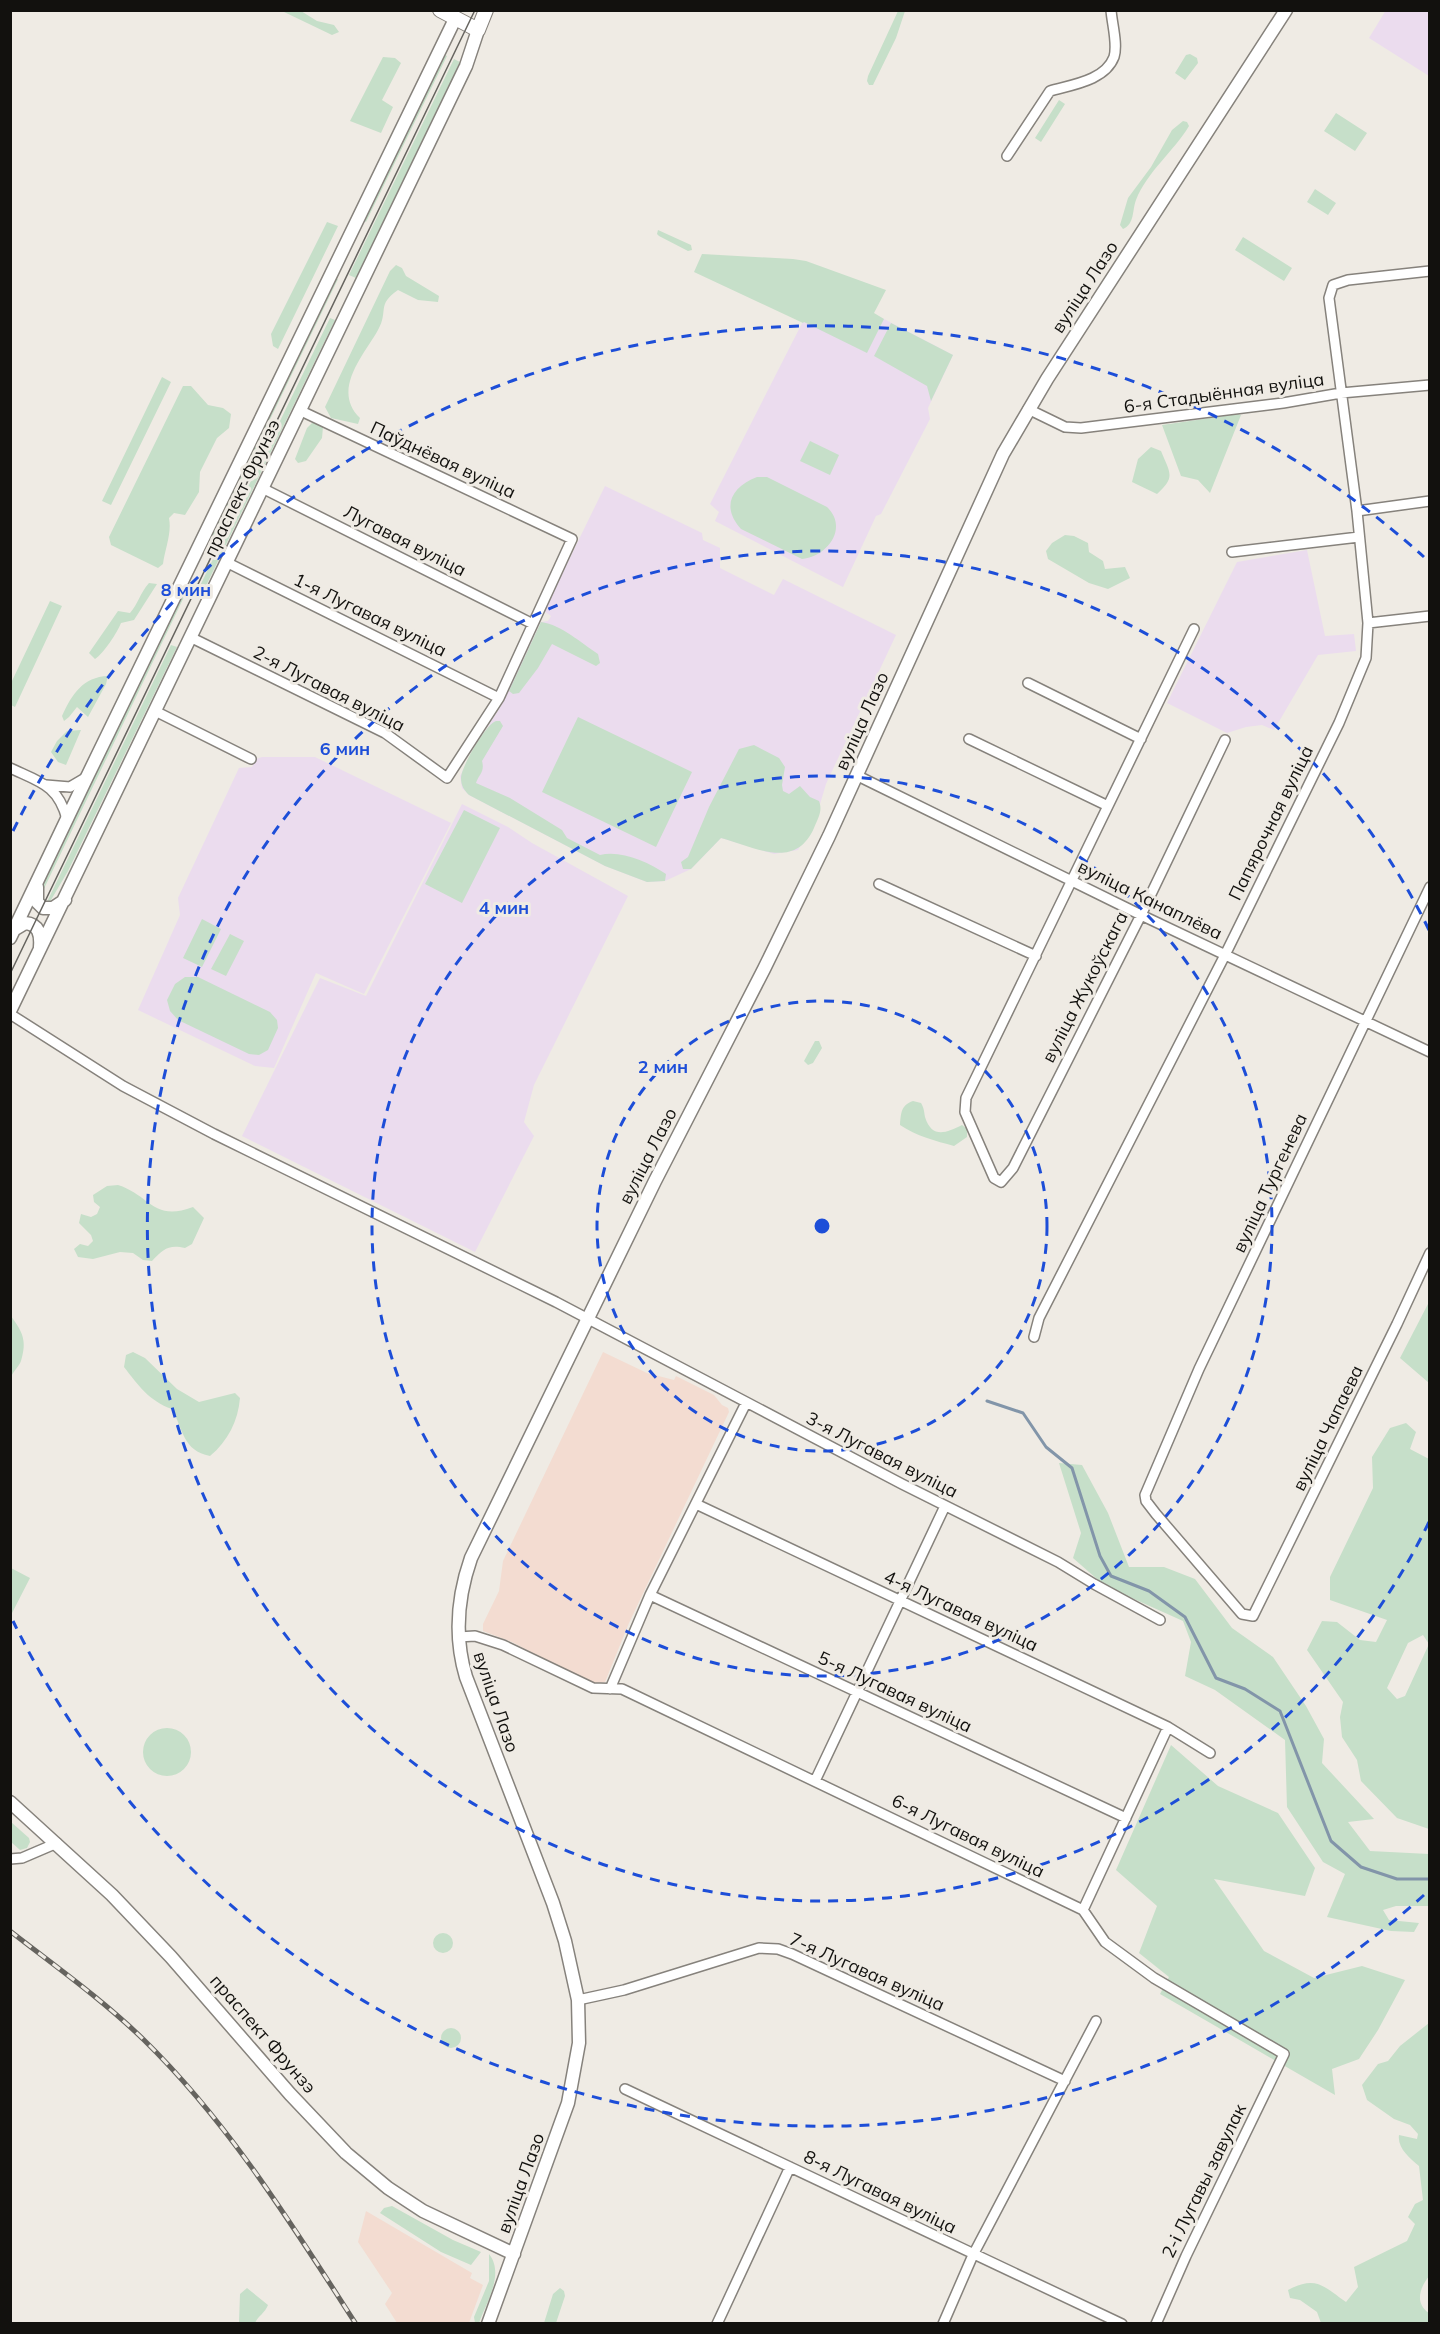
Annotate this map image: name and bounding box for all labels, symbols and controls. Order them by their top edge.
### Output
street label: вуліца Лазо [1046,236,1123,337]
street label: 6-я Стадыённая вуліца [1122,367,1326,418]
street label: праспект Фрунзэ [198,415,285,560]
street label: Паўднёвая вуліца [367,416,520,503]
street label: Лугавая вуліца [340,500,470,581]
street label: 1-я Лугавая вуліца [290,568,450,662]
text: 8 мин [161,578,211,601]
street label: 2-я Лугавая вуліца [249,640,409,737]
street label: вуліца Лазо [830,668,893,774]
text: 6 мин [320,737,370,760]
street label: Папярочная вуліца [1223,742,1318,904]
street label: вуліца Канаплёва [1074,855,1226,944]
text: 4 мин [479,896,529,919]
street label: вуліца Жукоўскага [1036,907,1133,1066]
text: 2 мин [638,1055,688,1078]
street label: вуліца Лазо [613,1104,682,1208]
street label: вуліца Тургенева [1227,1110,1312,1256]
centre of rings [812,1216,832,1236]
street label: вуліца Чапаева [1287,1361,1368,1494]
street label: 3-я Лугавая вуліца [802,1406,962,1503]
street label: 4-я Лугавая вуліца [880,1565,1042,1656]
street label: 5-я Лугавая вуліца [814,1646,976,1737]
street label: вуліца Лазо [468,1648,524,1755]
street label: 6-я Лугавая вуліца [888,1789,1048,1883]
street label: 7-я Лугавая вуліца [786,1927,948,2016]
street label: праспект Фрунзэ [205,1969,321,2098]
street label: 2-і Лугавы завулак [1156,2100,1251,2262]
street label: вуліца Лазо [492,2129,549,2236]
street label: 8-я Лугавая вуліца [800,2145,960,2239]

